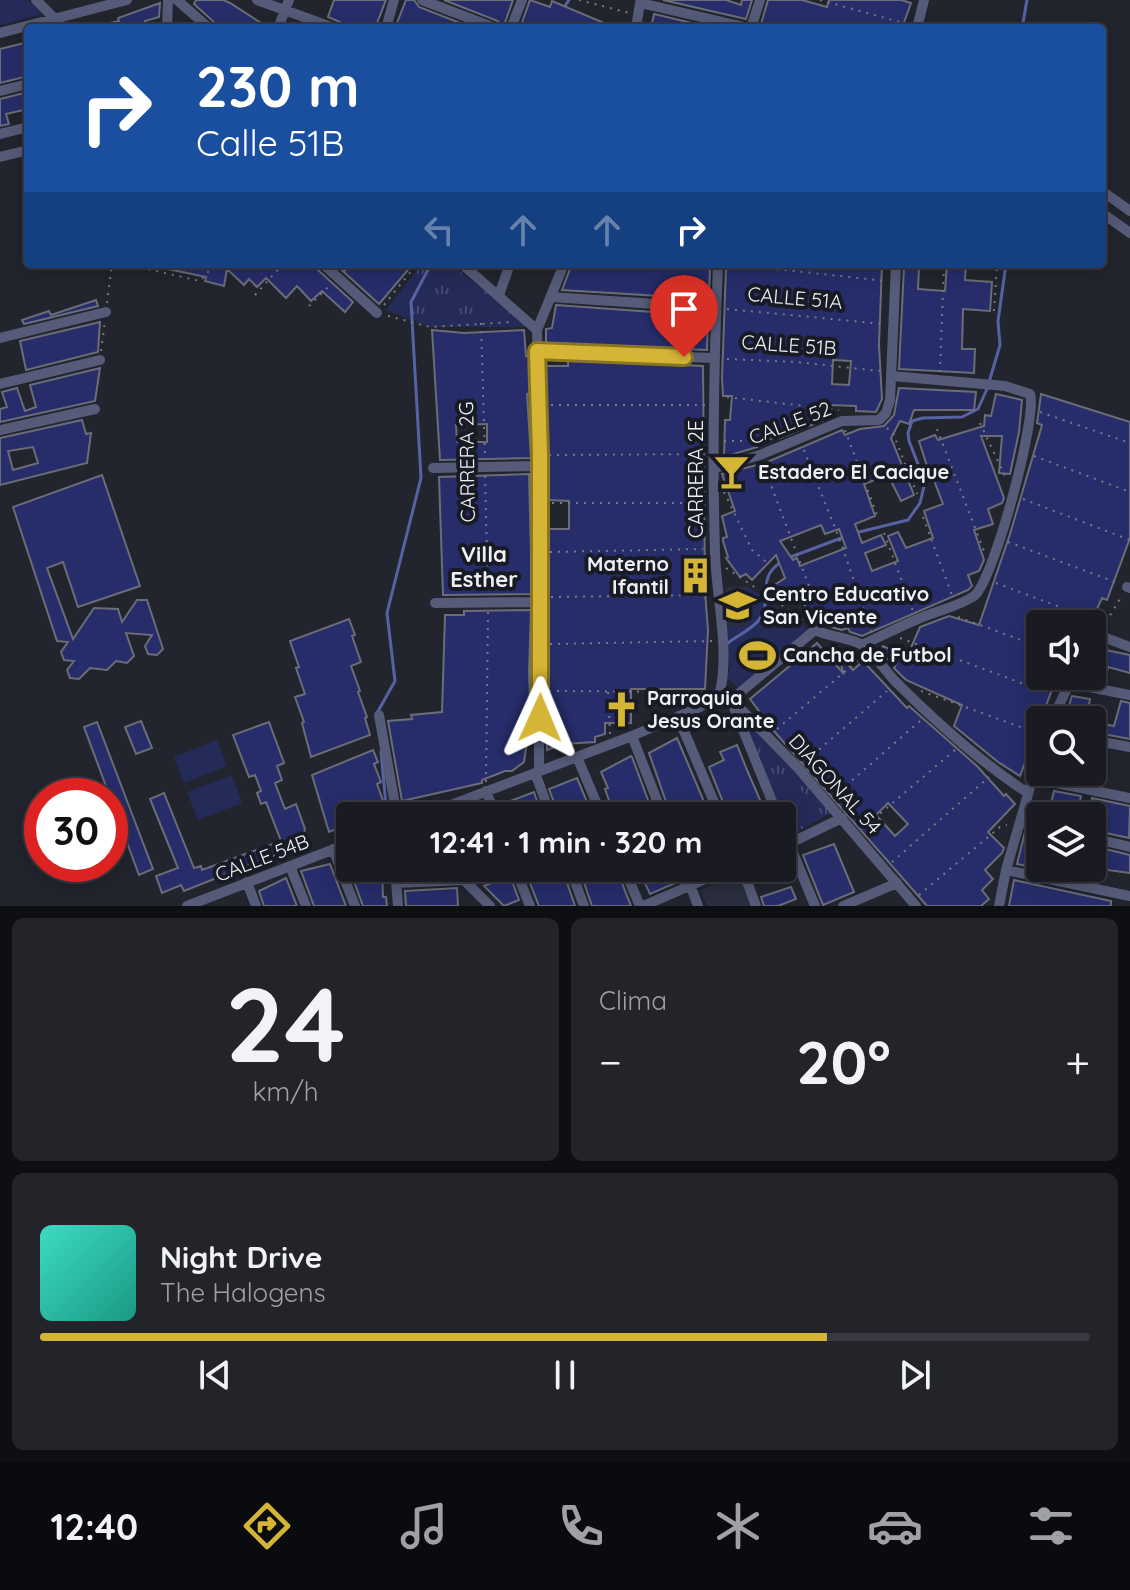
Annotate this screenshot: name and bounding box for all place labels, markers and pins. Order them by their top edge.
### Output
pin [650,275,718,357]
bar icon: Estadero El Cacique [713,453,751,491]
place label: Estadero El Cacique [758,459,949,484]
place label: Materno Ifantil [587,551,669,599]
building icon: Materno Ifantil [676,556,714,594]
place label: Centro Educativo San Vicente [763,581,929,629]
school or university icon: Centro Educativo San Vicente [718,587,756,625]
sports icon: Cancha de Futbol [738,636,776,674]
place label: Cancha de Futbol [783,642,952,667]
place label: Parroquia Jesus Orante [647,685,774,733]
church icon: Parroquia Jesus Orante [602,690,640,728]

